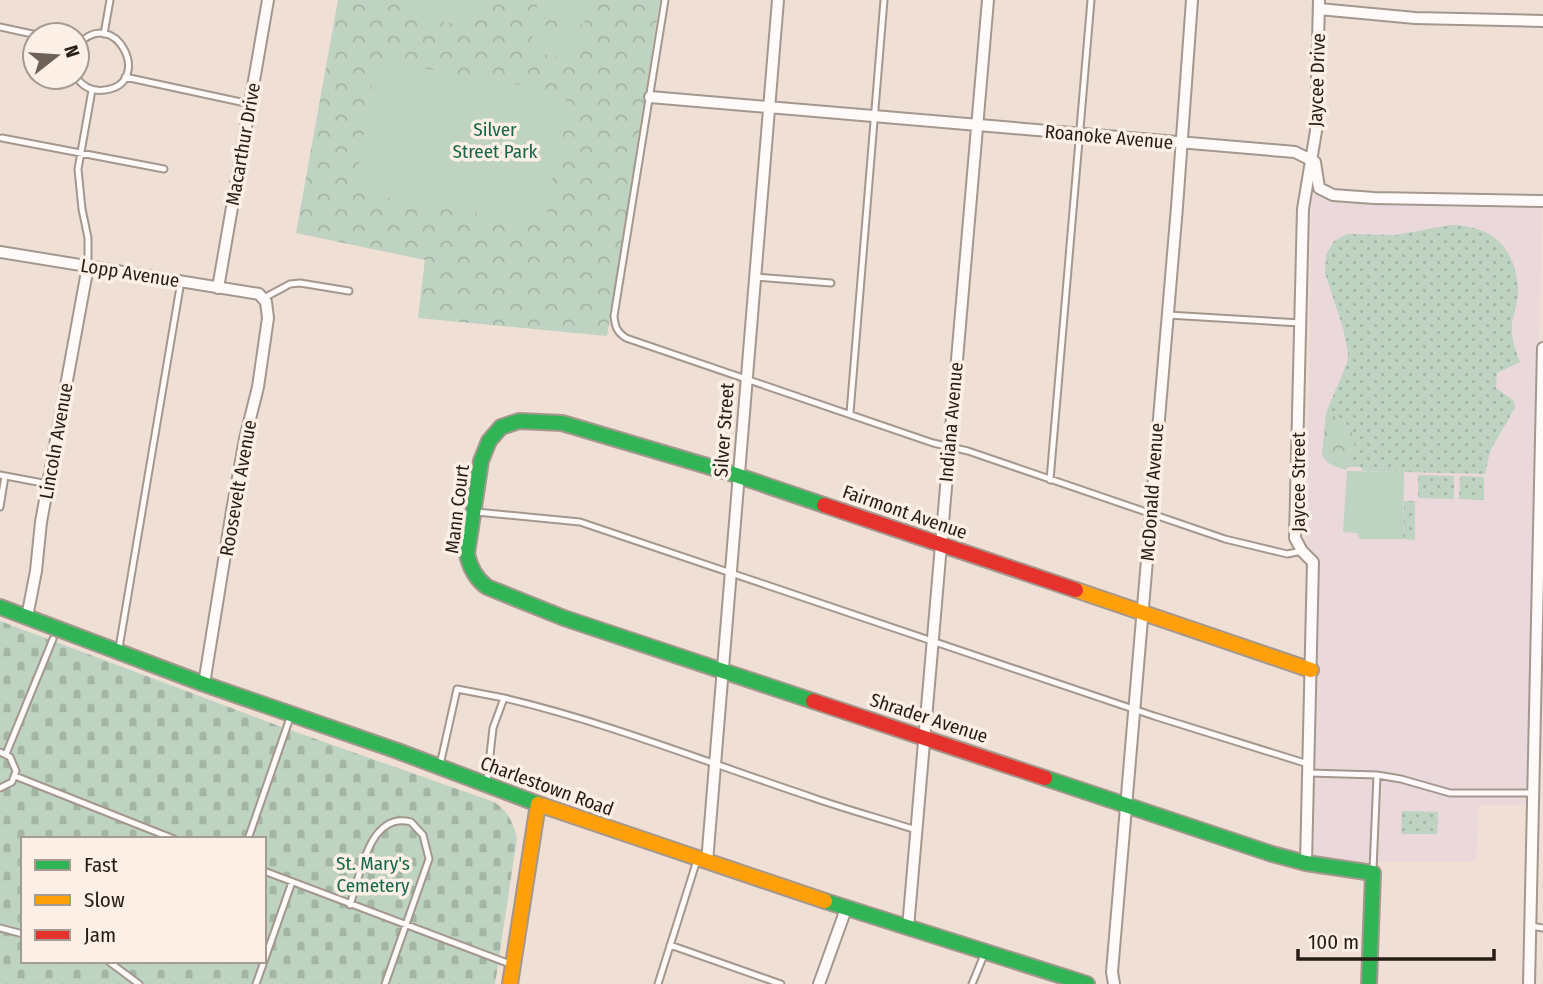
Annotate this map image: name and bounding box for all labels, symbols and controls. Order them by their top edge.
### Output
north arrow [21,21,91,91]
street label: Jaycee Drive [1304,33,1330,127]
text: N [59,42,84,60]
street label: Macarthur Drive [221,81,265,207]
park label: Silver Street Park [453,118,538,163]
street label: Roanoke Avenue [1044,120,1174,154]
street label: Lopp Avenue [79,254,181,292]
street label: Indiana Avenue [934,361,968,483]
street label: Lincoln Avenue [34,381,78,501]
street label: Silver Street [709,381,739,478]
street label: Roosevelt Avenue [215,418,261,558]
street label: McDonald Avenue [1136,422,1168,562]
street label: Jaycee Street [1287,431,1310,532]
street label: Mann Court [440,462,474,555]
street label: Fairmont Avenue [840,480,970,544]
street label: Shrader Avenue [867,688,991,748]
street label: Charlestown Road [477,751,617,821]
legend [21,837,266,963]
text: Fast [84,852,118,878]
park label: St. Mary's Cemetery [336,852,410,897]
text: Slow [84,887,125,913]
scale bar [1298,918,1494,962]
text: Jam [84,922,116,948]
text: 100 m [1308,929,1359,955]

